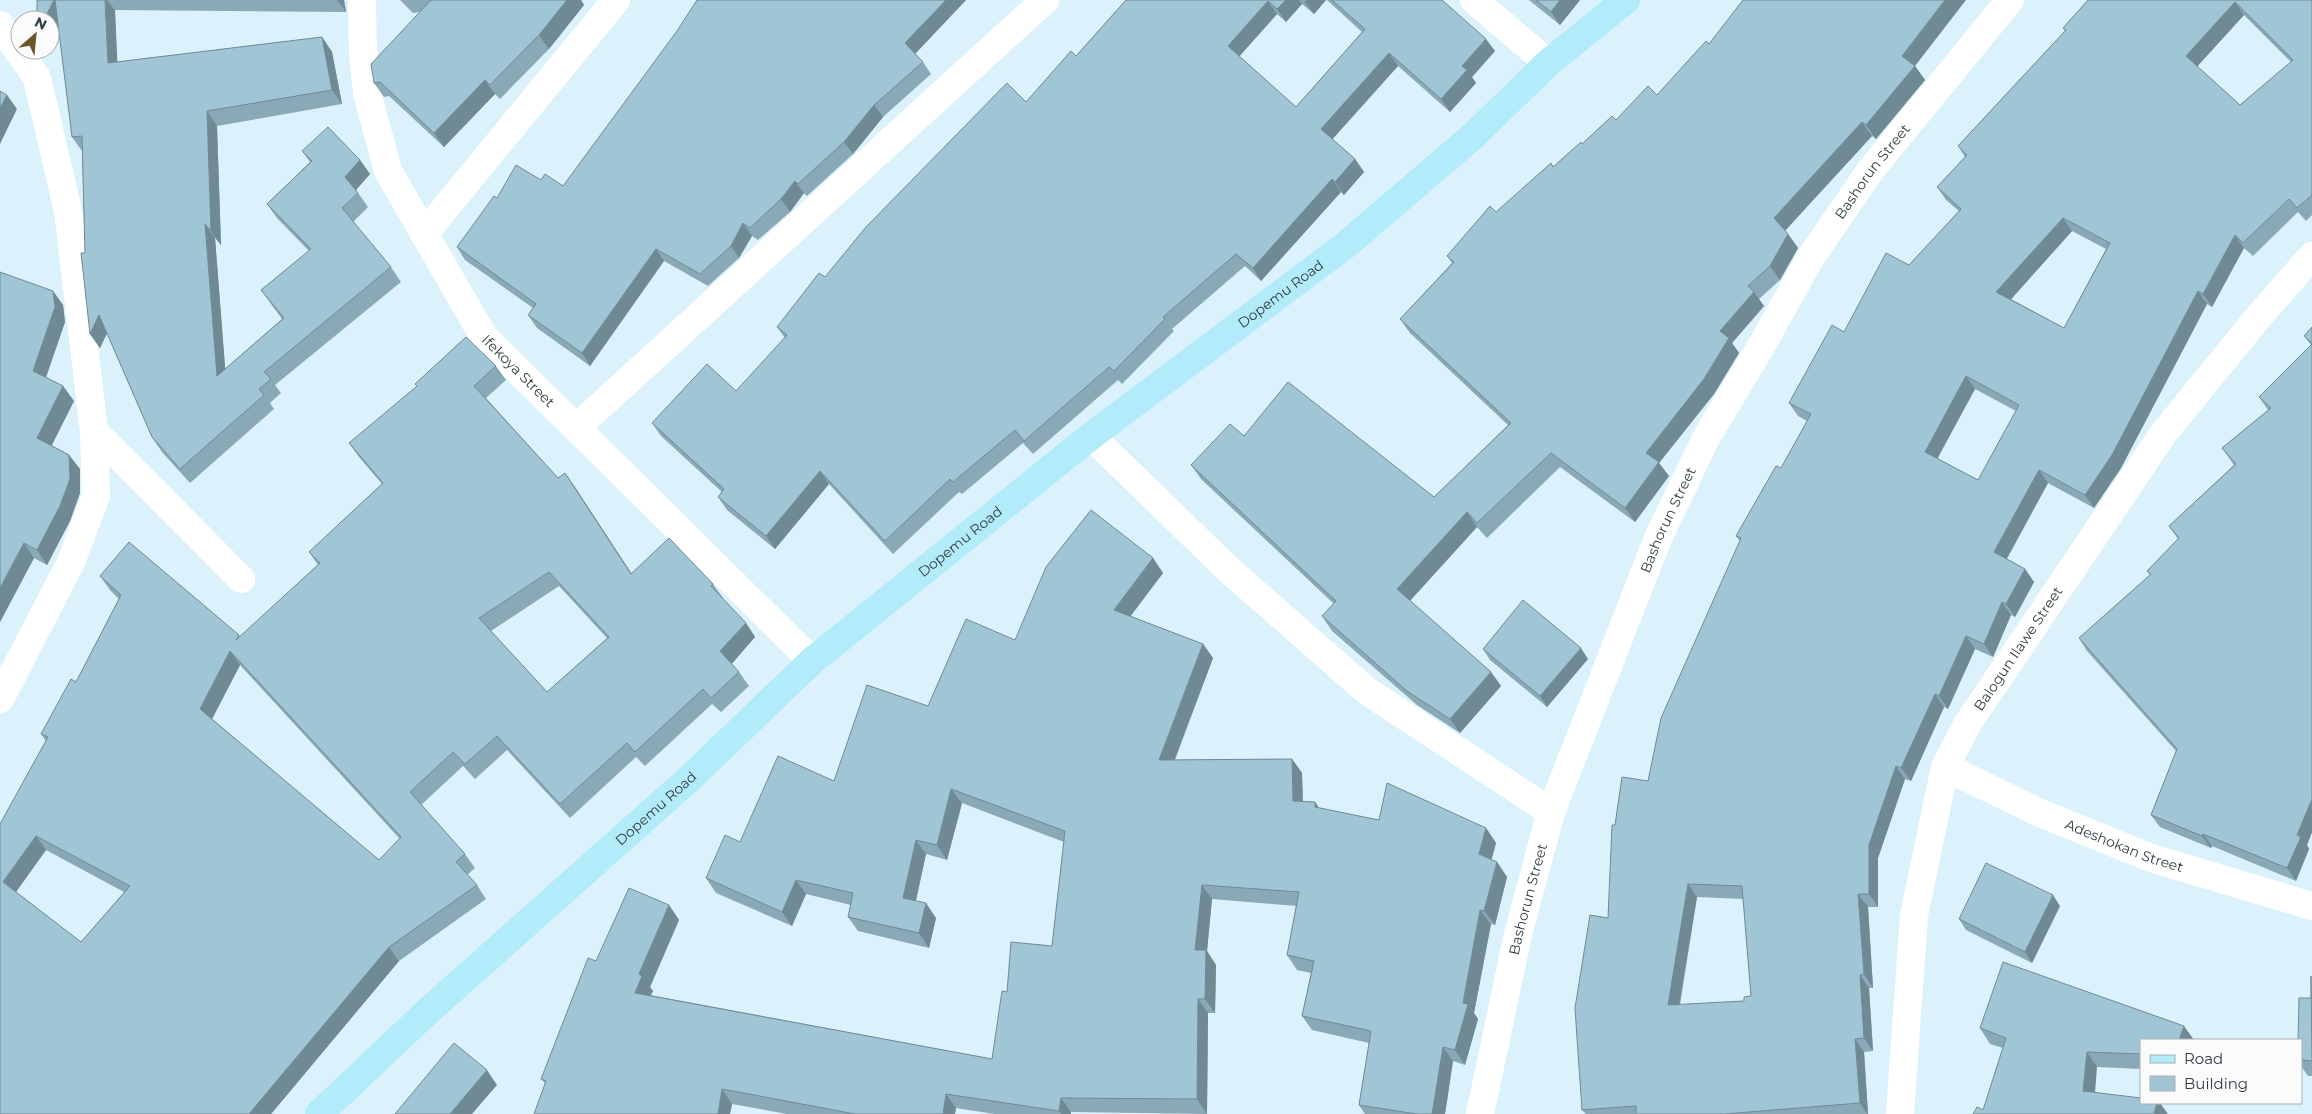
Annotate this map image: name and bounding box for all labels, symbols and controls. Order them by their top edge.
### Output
north arrow [10,10,60,60]
text: N [32,13,50,34]
street label: Bashorun Street [1831,120,1914,222]
street label: Dopemu Road [1234,256,1327,332]
street label: Ifekoya Street [478,331,559,411]
street label: Bashorun Street [1636,464,1700,576]
street label: Dopemu Road [914,502,1006,581]
street label: Balogun Ilawe Street [1970,583,2067,714]
street label: Dopemu Road [612,767,700,849]
street label: Adeshokan Street [2062,815,2186,876]
street label: Bashorun Street [1505,841,1551,957]
legend [2140,1039,2302,1104]
text: Road [2184,1049,2223,1068]
text: Building [2184,1074,2248,1093]

